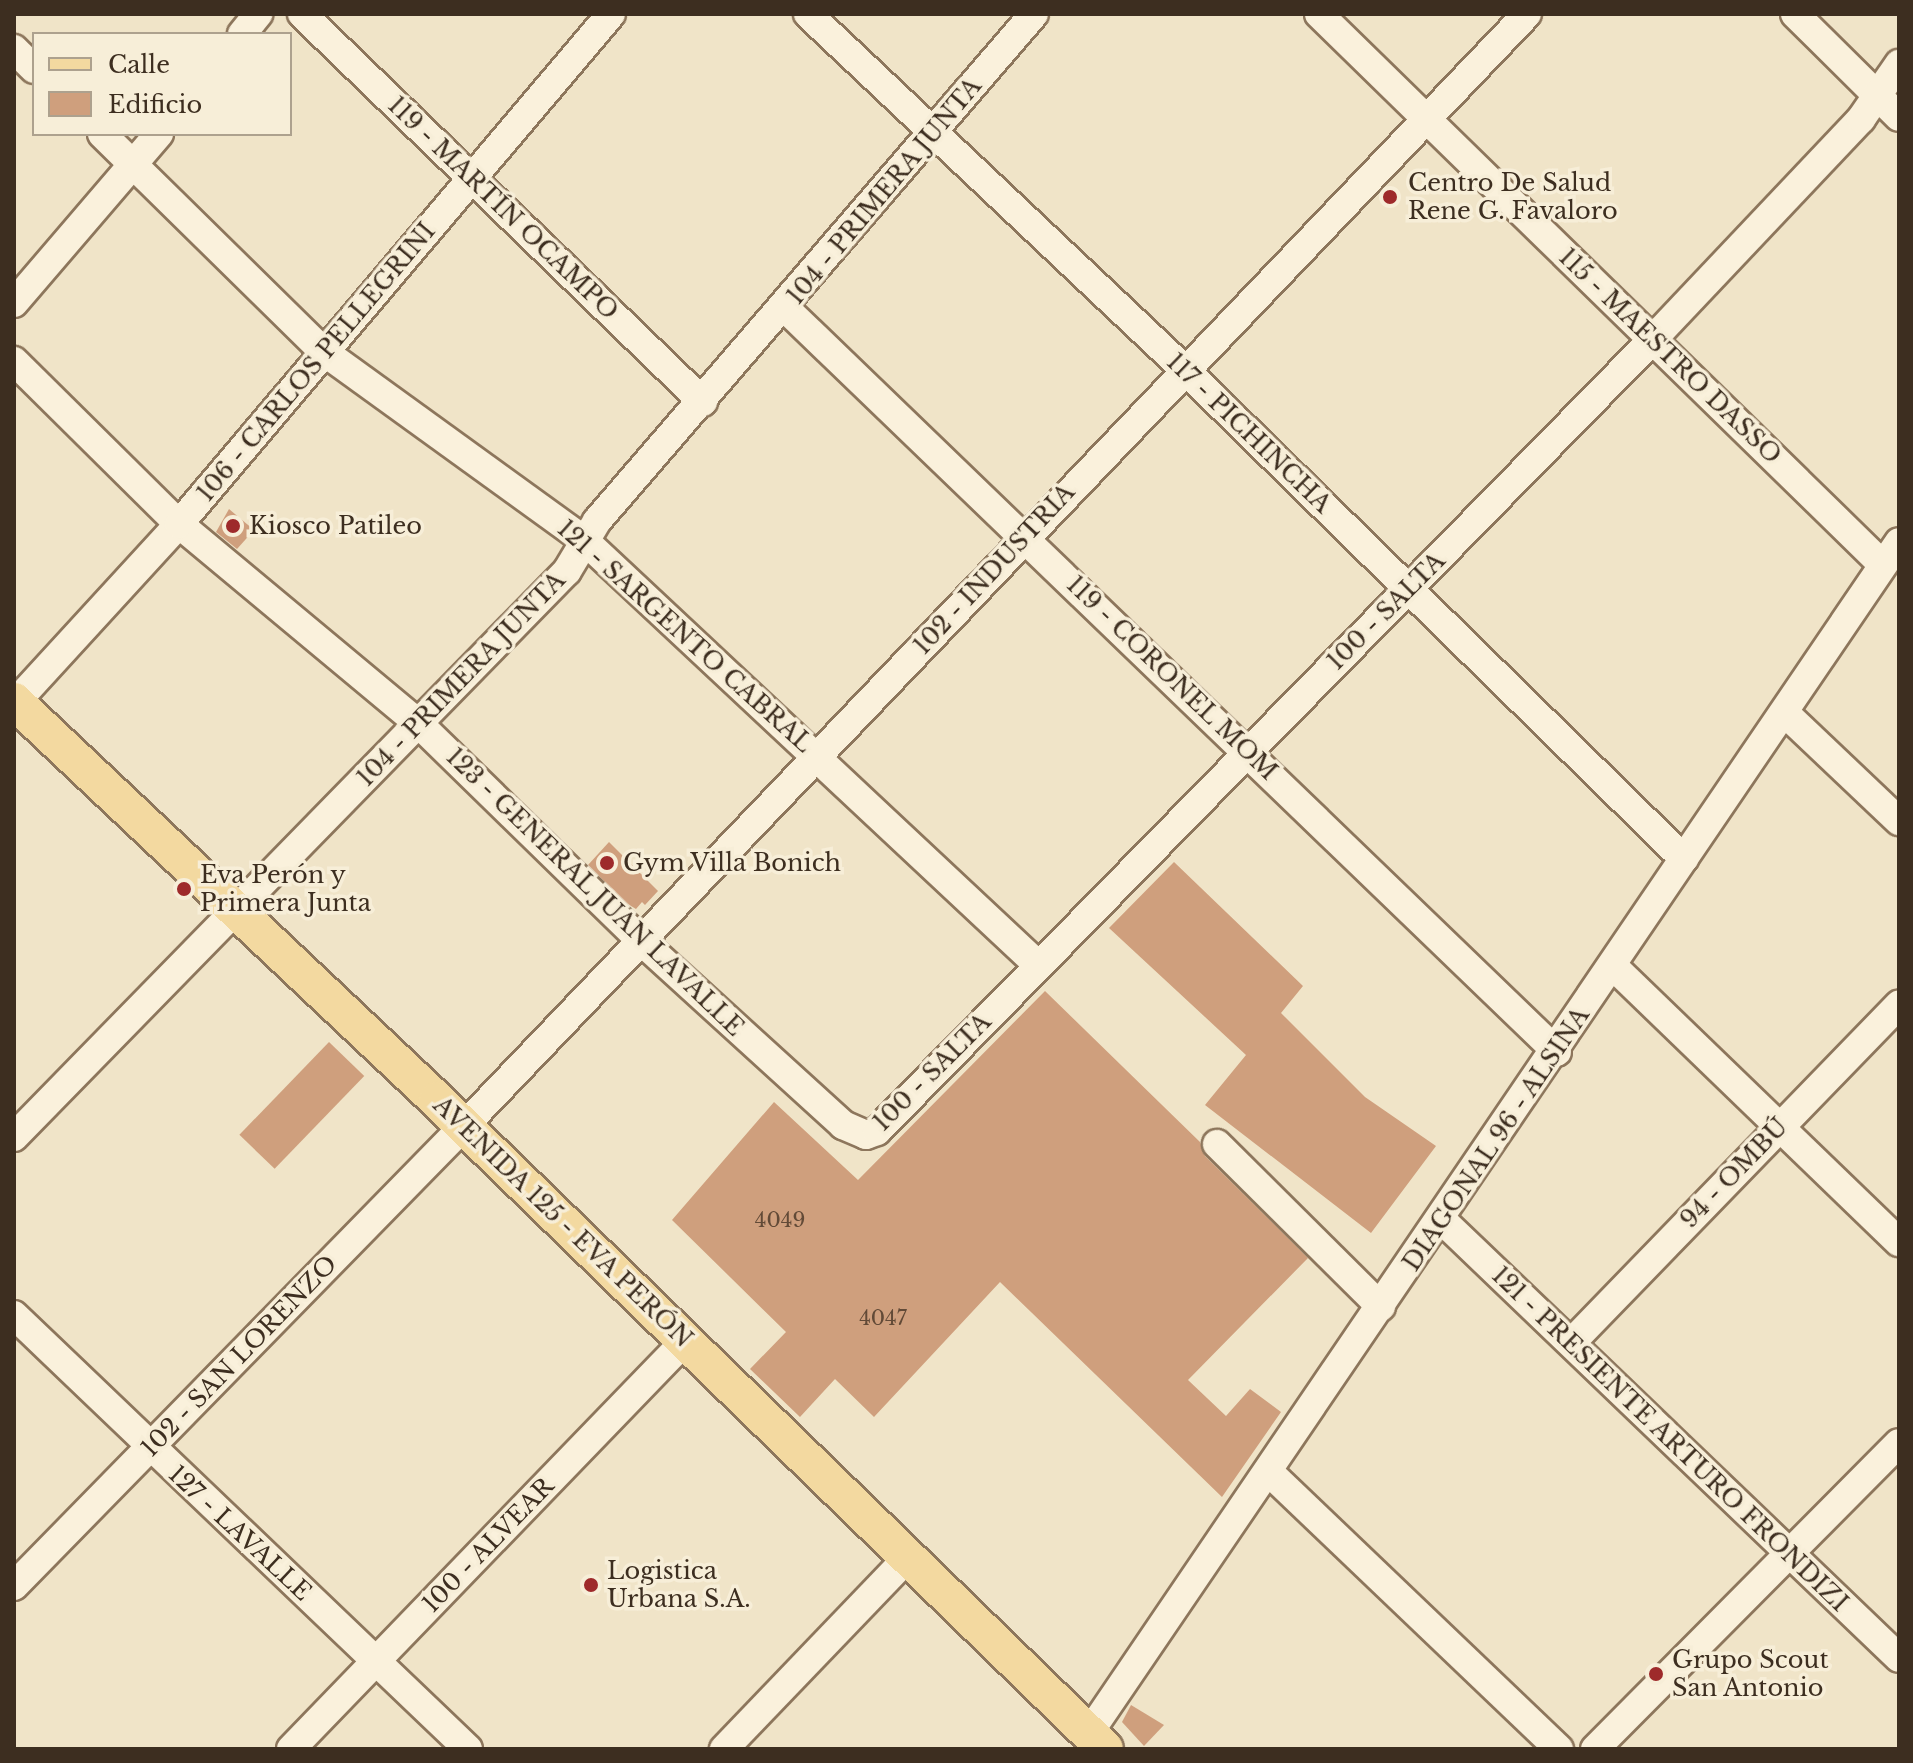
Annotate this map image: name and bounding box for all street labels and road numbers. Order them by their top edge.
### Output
street label: 104 - PRIMERA JUNTA [780,71,988,311]
street label: 119 - MARTÍN OCAMPO [382,91,624,325]
street label: 106 - CARLOS PELLEGRINI [191,217,441,507]
street label: 115 - MAESTRO DASSO [1553,242,1787,470]
street label: 117 - PICHINCHA [1161,347,1337,519]
street label: 102 - INDUSTRIA [908,478,1080,660]
street label: 121 - SARGENTO CABRAL [552,514,818,758]
street label: 100 - SALTA [1321,546,1451,676]
street label: 104 - PRIMERA JUNTA [351,565,571,793]
street label: 119 - CORONEL MOM [1061,570,1283,786]
street label: 123 - GENERAL JUAN LAVALLE [440,742,750,1042]
street label: DIAGONAL 96 - ALSINA [1396,1001,1596,1277]
street label: 100 - SALTA [867,1007,997,1137]
street label: AVENIDA 125 - EVA PERÓN [427,1090,699,1354]
street label: 94 - OMBÚ [1674,1112,1794,1234]
street label: 102 - SAN LORENZO [135,1249,343,1463]
street label: 121 - PRESIENTE ARTURO FRONDIZI [1486,1260,1854,1618]
street label: 127 - LAVALLE [163,1460,317,1606]
street label: 100 - ALVEAR [416,1471,560,1619]

